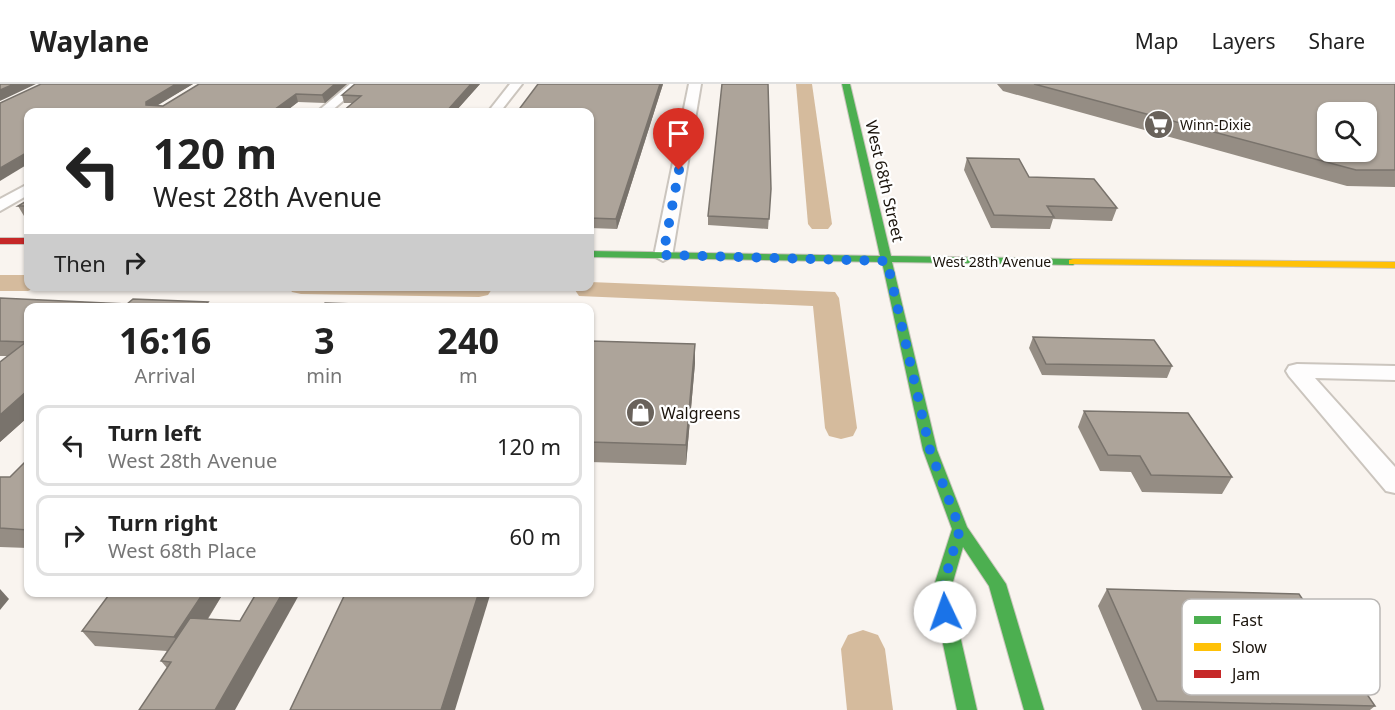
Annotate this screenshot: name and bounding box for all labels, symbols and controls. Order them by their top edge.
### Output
text: Waylane [30,22,149,60]
text: Map [1135,27,1179,55]
text: Layers [1212,27,1276,55]
text: Share [1309,27,1365,55]
map controls [1317,102,1377,162]
button: search [1317,102,1377,162]
pin [653,108,704,170]
supermarket icon: Winn-Dixie [1143,109,1175,141]
place label: Winn-Dixie [1180,115,1251,134]
icon: arrive [662,117,695,150]
street label: West 68th Street [860,118,910,244]
text: 120 m [153,124,277,181]
icon: left [54,132,132,210]
text: West 28th Avenue [153,178,382,215]
icon: right [118,246,151,279]
text: Then [54,248,106,278]
street label: West 28th Avenue [933,252,1051,271]
text: 16:16 [119,316,211,365]
text: 3 [314,316,335,365]
text: 240 [437,316,499,365]
text: Arrival [135,362,196,389]
text: min [306,362,342,389]
text: m [459,362,478,389]
shop icon: Walgreens [624,397,656,429]
place label: Walgreens [661,402,740,424]
text: Turn left [108,417,202,447]
icon: left [57,429,90,462]
text: 120 m [497,431,561,461]
text: West 28th Avenue [108,447,277,474]
text: Turn right [108,507,218,537]
icon: right [57,519,90,552]
text: 60 m [510,521,561,551]
text: West 68th Place [108,537,257,564]
position arrow [913,580,977,644]
legend [1182,599,1380,695]
text: Fast [1232,609,1263,631]
text: Slow [1232,636,1267,658]
text: Jam [1230,663,1260,685]

